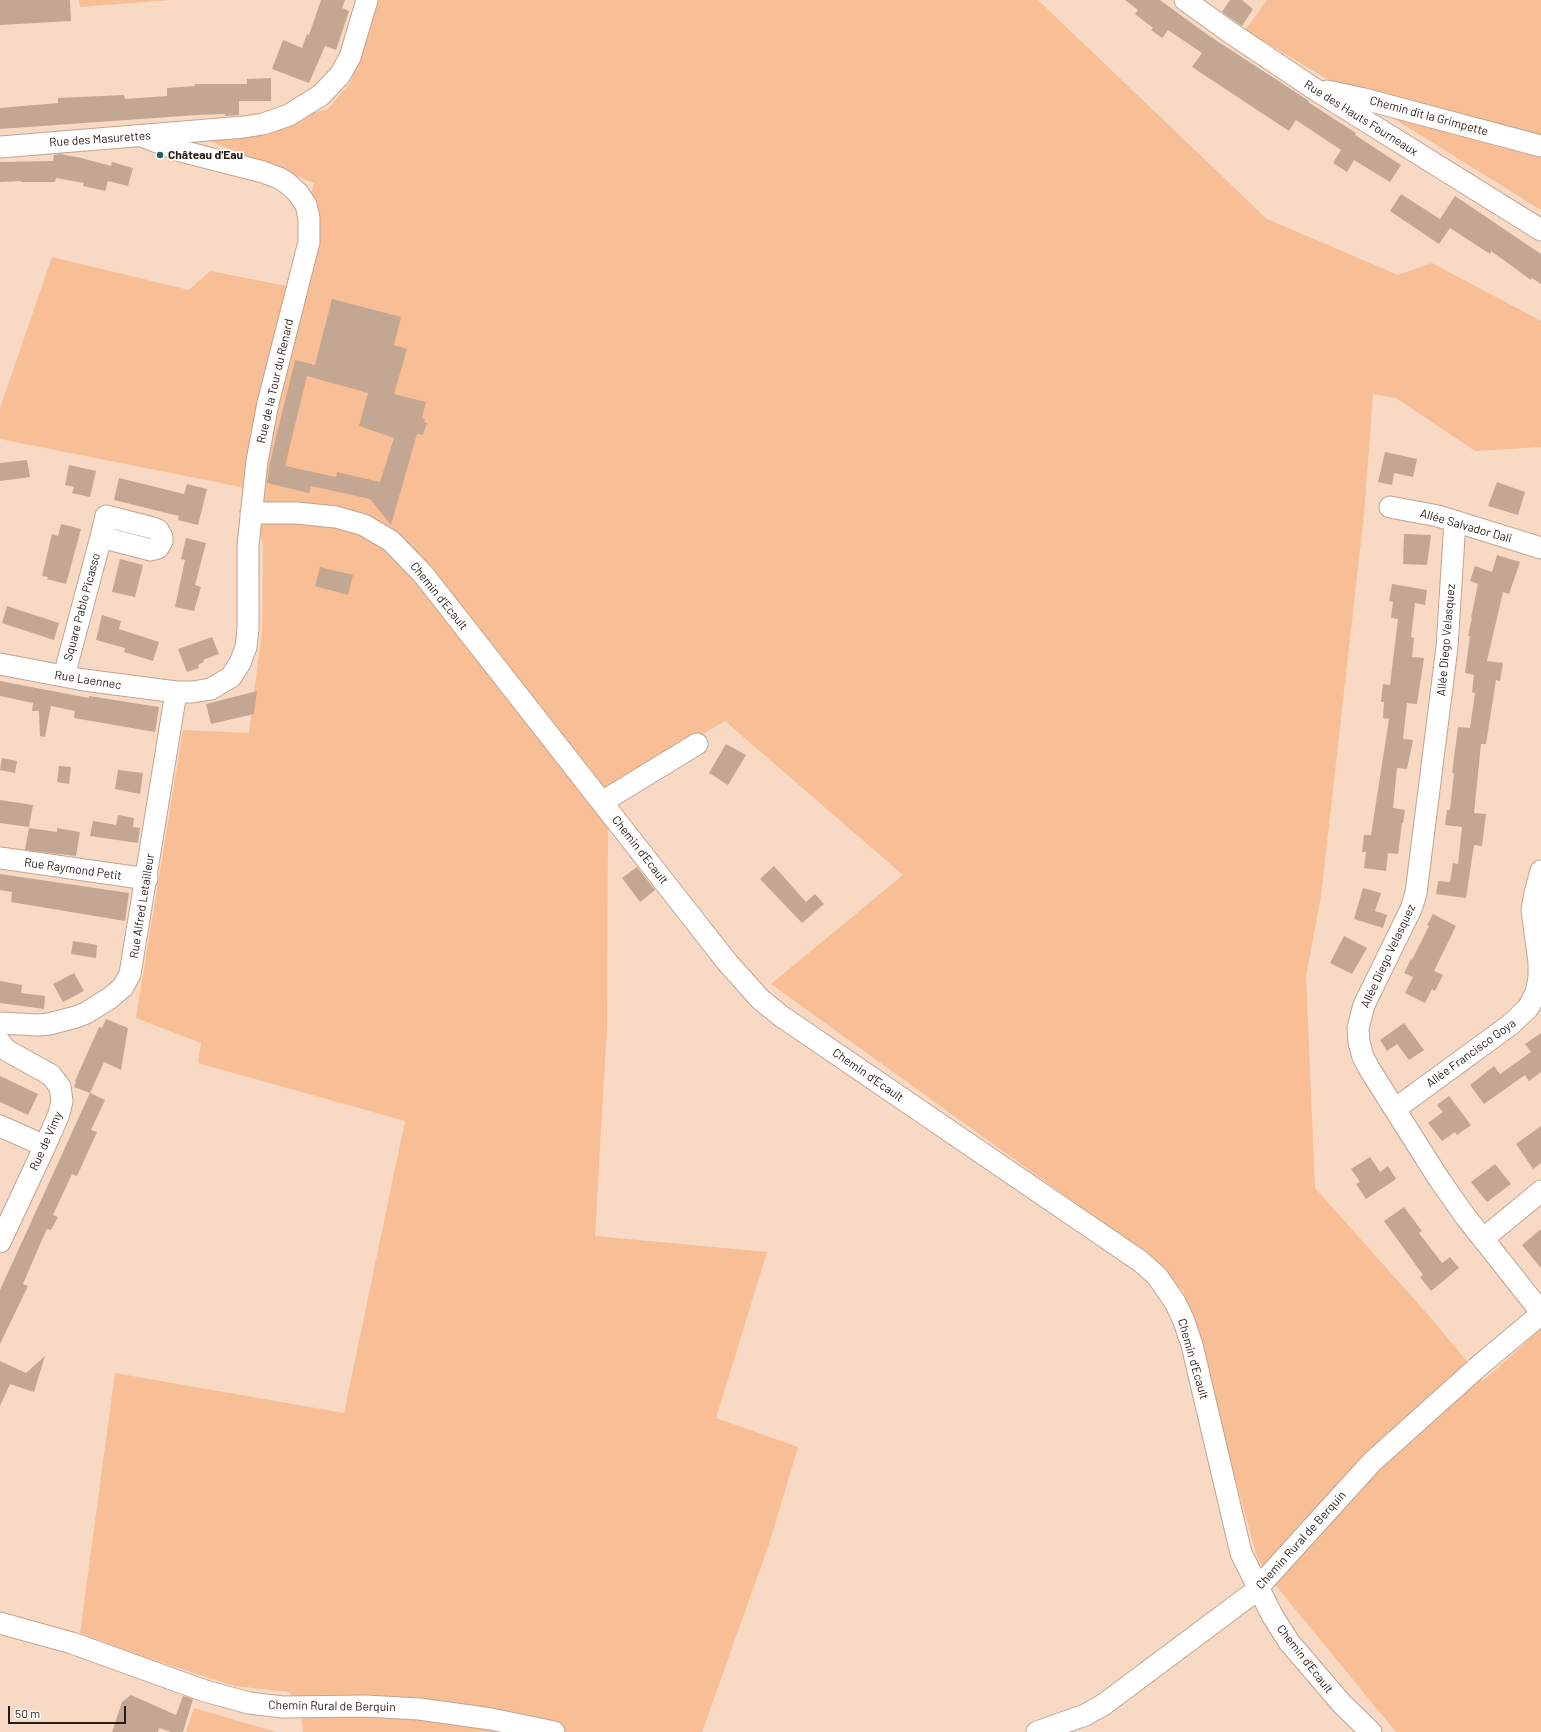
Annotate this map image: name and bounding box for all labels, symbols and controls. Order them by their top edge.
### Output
street label: Rue des Hauts Fourneaux [1302,77,1420,159]
street label: Chemin dit la Grimpette [1368,93,1490,139]
street label: Rue des Masurettes [49,128,151,150]
place label: Château d'Eau [168,148,243,162]
marker: Château d'Eau [155,150,165,160]
street label: Rue de la Tour du Renard [254,317,296,445]
street label: Allée Salvador Dali [1418,506,1514,546]
street label: Square Pablo Picasso [61,551,103,663]
street label: Chemin d'Ecault [407,559,471,633]
street label: Allée Diego Velasquez [1434,583,1458,697]
street label: Rue Laennec [54,668,122,692]
street label: Chemin d'Ecault [609,813,671,887]
street label: Rue Alfred Letailleur [127,853,157,959]
street label: Rue Raymond Petit [23,855,123,883]
street label: Allée Diego Velasquez [1358,902,1418,1010]
street label: Allée Francisco Goya [1424,1016,1518,1090]
street label: Chemin d'Ecault [830,1045,906,1105]
street label: Rue de Vimy [27,1109,65,1173]
street label: Chemin d'Ecault [1175,1317,1211,1401]
street label: Chemin Rural de Berquin [1253,1488,1349,1592]
street label: Chemin d'Ecault [1274,1622,1336,1696]
scale bar [10,1698,128,1724]
street label: Chemin Rural de Berquin [268,1698,396,1714]
text: 50 m [15,1706,40,1720]

